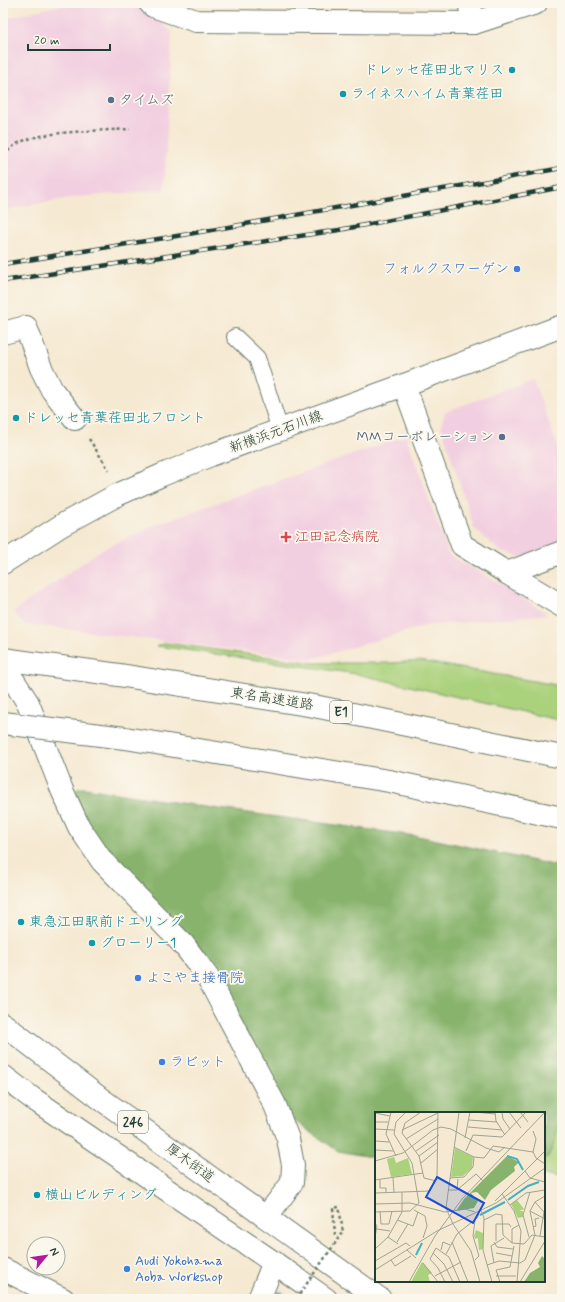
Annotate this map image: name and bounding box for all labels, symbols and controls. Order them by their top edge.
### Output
scale bar [28,26,110,52]
text: 20 m [34,33,60,49]
place label: ドレッセ荏田北マリス [364,61,504,79]
marker: ドレッセ荏田北マリス [507,65,517,75]
place label: ライネスハイム青葉荏田 [351,85,504,103]
marker: ライネスハイム青葉荏田 [338,89,348,99]
place label: タイムズ [119,91,174,109]
marker: タイムズ [106,95,116,105]
place label: フォルクスワーゲン [383,260,509,278]
marker: フォルクスワーゲン [512,264,522,274]
street label: 新横浜元石川線 [227,407,325,457]
place label: ドレッセ青葉荏田北フロント [24,409,206,427]
marker: ドレッセ青葉荏田北フロント [11,413,21,423]
place label: MMコーポレーション [356,428,494,446]
marker: MMコーポレーション [497,432,507,442]
place label: 江田記念病院 [295,528,379,546]
marker: 江田記念病院 [280,531,292,543]
street label: 東名高速道路 [229,684,315,714]
road number: E1 [330,701,352,723]
place label: 東急江田駅前ドエリング [29,913,183,931]
marker: 東急江田駅前ドエリング [16,917,26,927]
place label: グローリー1 [100,934,176,952]
marker: グローリー1 [87,938,97,948]
place label: よこやま接骨院 [146,969,244,987]
marker: よこやま接骨院 [133,973,143,983]
place label: ラビット [170,1053,226,1071]
marker: ラビット [157,1057,167,1067]
road number: 246 [118,1111,148,1133]
inset map [375,1112,545,1282]
street label: 厚木街道 [162,1139,218,1187]
place label: 横山ビルディング [45,1186,157,1204]
marker: 横山ビルディング [32,1190,42,1200]
north arrow [26,1236,66,1276]
text: N [46,1245,62,1258]
place label: Audi Yokohama Aoba Workshop [135,1252,223,1286]
marker: Audi Yokohama Aoba Workshop [122,1264,132,1274]

